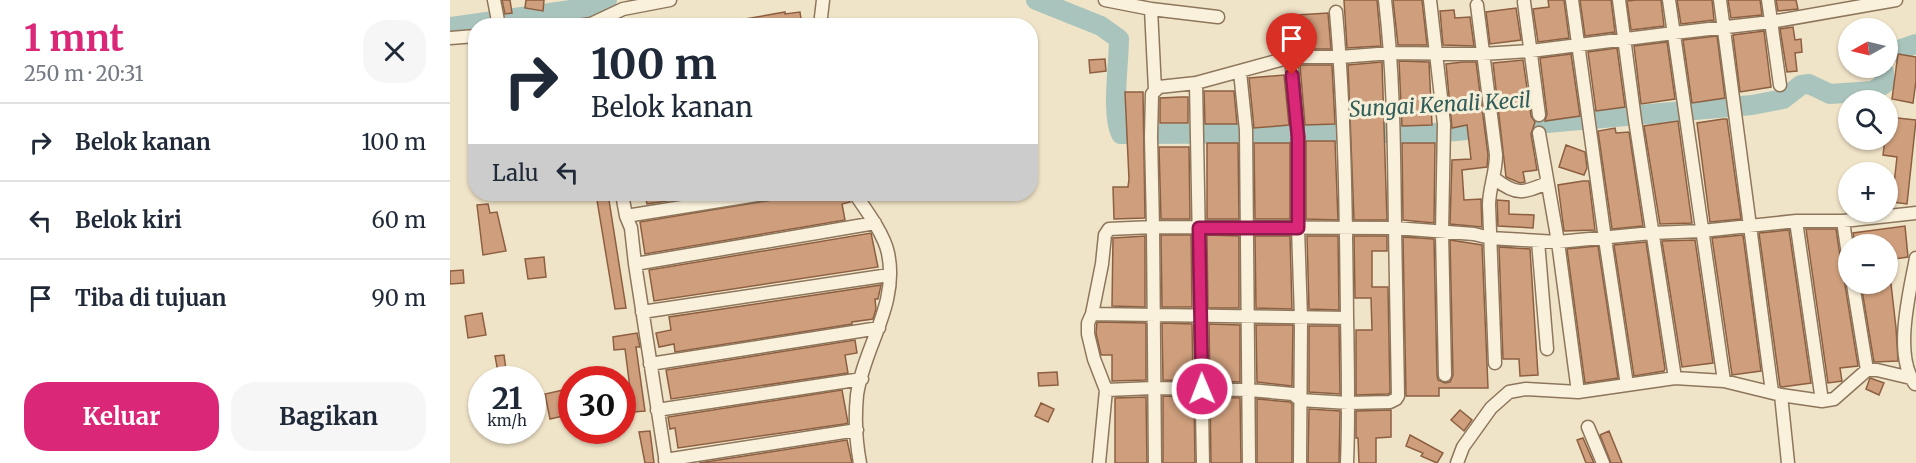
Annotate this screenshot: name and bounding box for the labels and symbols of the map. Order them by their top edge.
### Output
pin [1266,13,1317,75]
north arrow [1838,18,1898,78]
water label: Sungai Kenali Kecil [1348,86,1532,123]
position arrow [1170,357,1234,421]
speed limit sign: 30 [558,366,636,444]

